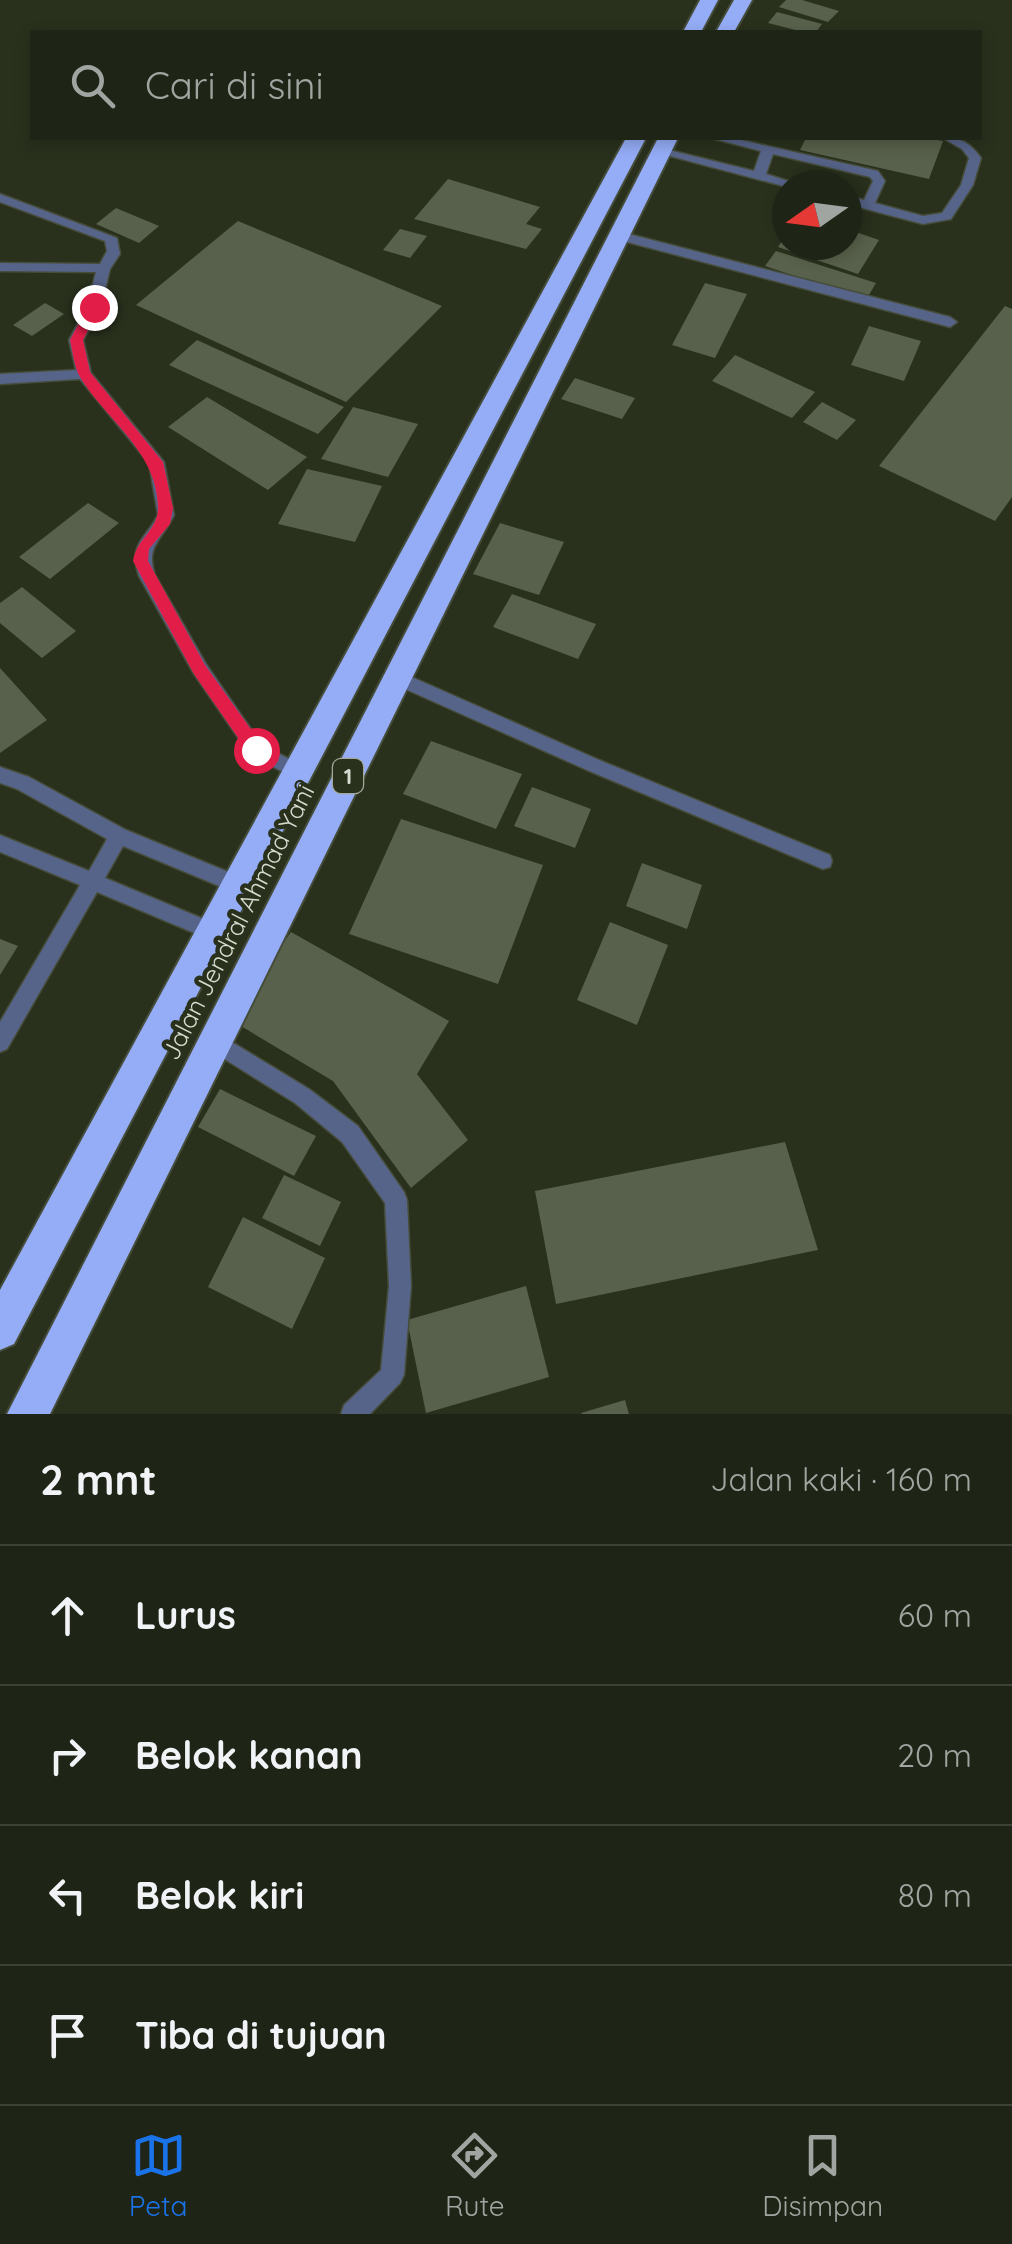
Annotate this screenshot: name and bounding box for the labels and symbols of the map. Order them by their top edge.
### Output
north arrow [772,170,862,260]
route end [72,285,118,331]
route start [234,728,280,774]
road number: 1 [333,759,363,793]
street label: Jalan Jendral Ahmad Yani [154,779,321,1065]

